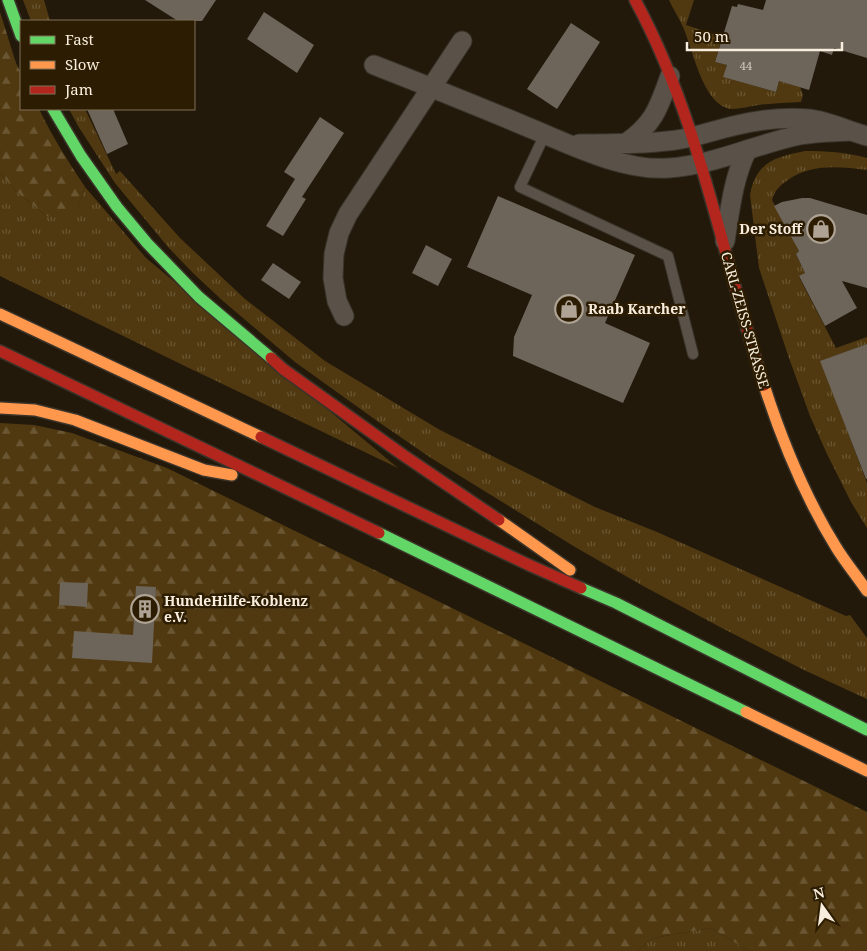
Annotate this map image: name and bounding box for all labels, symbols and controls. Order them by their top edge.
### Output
legend [20,20,195,110]
scale bar [687,20,842,52]
text: 50 m [694,26,729,46]
text: Fast [65,29,94,49]
text: Slow [65,54,99,74]
house number: 44 [740,58,752,73]
text: Jam [64,79,93,99]
shop icon: Der Stoff [806,214,836,244]
place label: Der Stoff [739,219,803,238]
street label: CARL-ZEISS-STRASSE [717,249,774,391]
shop icon: Raab Karcher [554,294,584,324]
place label: Raab Karcher [588,299,686,318]
place label: HundeHilfe-Koblenz e.V. [164,591,308,626]
building icon: HundeHilfe-Koblenz e.V. [130,594,160,624]
north arrow [797,881,847,931]
text: N [811,882,826,903]

